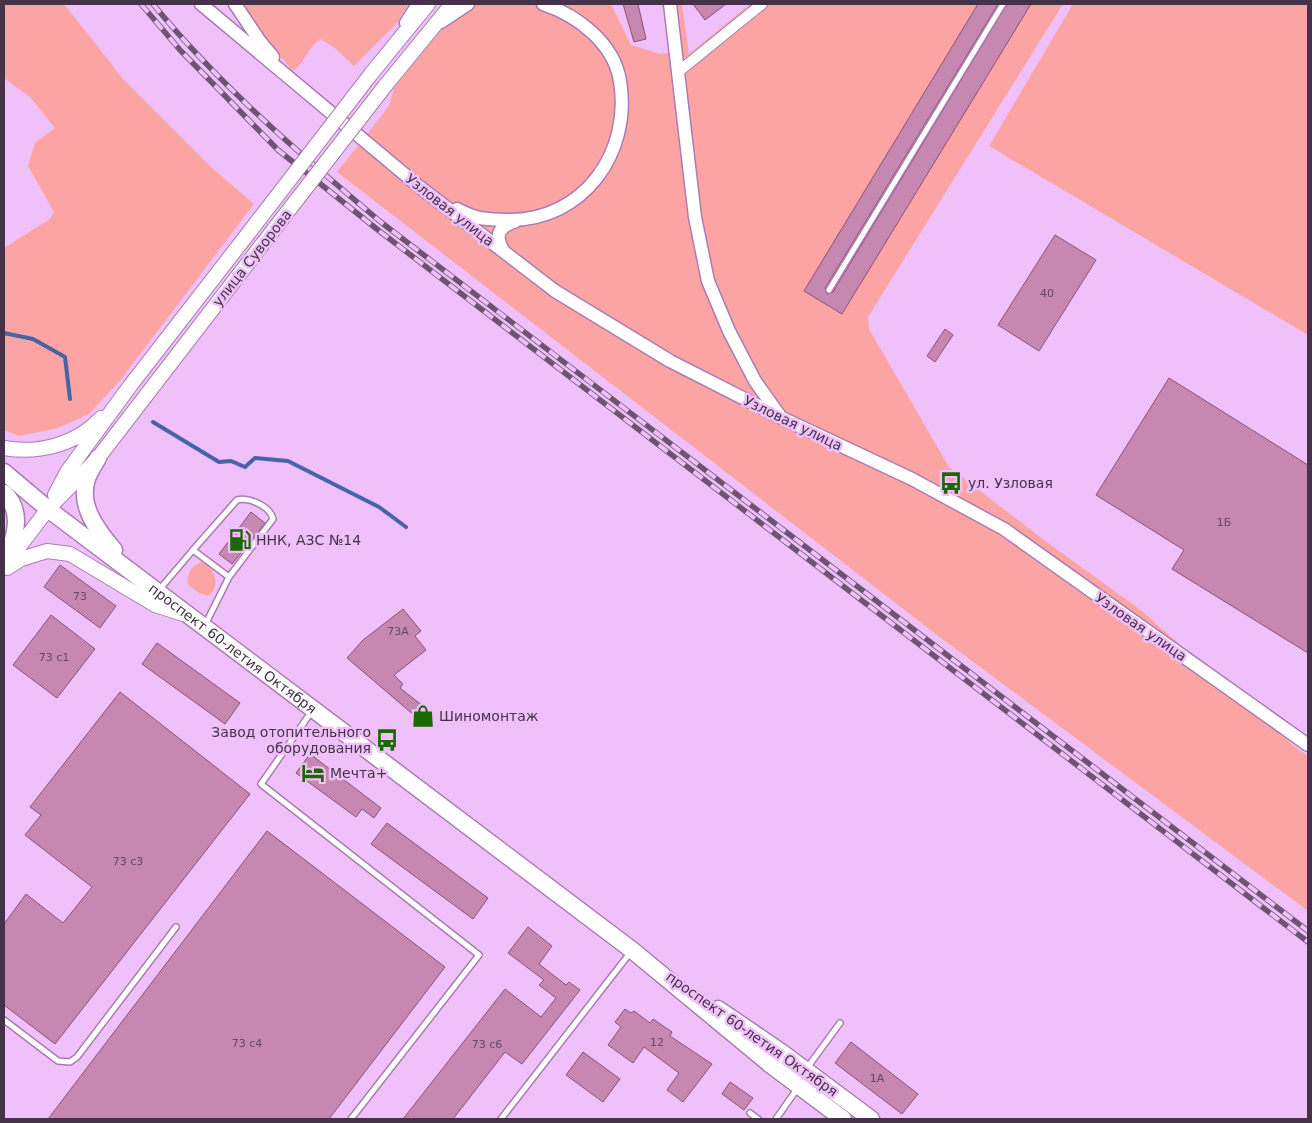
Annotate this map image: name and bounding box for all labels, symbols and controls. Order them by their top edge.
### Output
street label: Узловая улица [403,171,497,249]
street label: улица Суворова [209,207,295,309]
house number: 40 [1040,287,1054,300]
street label: Узловая улица [741,392,845,454]
bus stop icon: ул. Узловая [938,470,964,496]
place label: ул. Узловая [968,475,1053,491]
house number: 1Б [1217,516,1231,529]
fuel station icon: ННК, АЗС №14 [227,527,253,553]
place label: ННК, АЗС №14 [256,532,361,548]
street label: проспект 60-летия Октября [146,580,320,717]
house number: 73 [73,590,87,603]
street label: Узловая улица [1092,590,1190,664]
house number: 73А [387,625,409,638]
house number: 73 с1 [39,651,69,664]
shop icon: Шиномонтаж [410,703,436,729]
place label: Шиномонтаж [439,708,539,724]
place label: Завод отопительного оборудования [211,724,371,756]
bus stop icon: Завод отопительного оборудования [374,727,400,753]
hotel icon: Мечта+ [300,760,326,786]
place label: Мечта+ [330,765,387,781]
house number: 73 с3 [113,855,143,868]
street label: проспект 60-летия Октября [663,968,841,1100]
house number: 12 [650,1036,664,1049]
house number: 73 с4 [232,1037,262,1050]
house number: 73 с6 [472,1038,502,1051]
house number: 1А [870,1072,885,1085]

